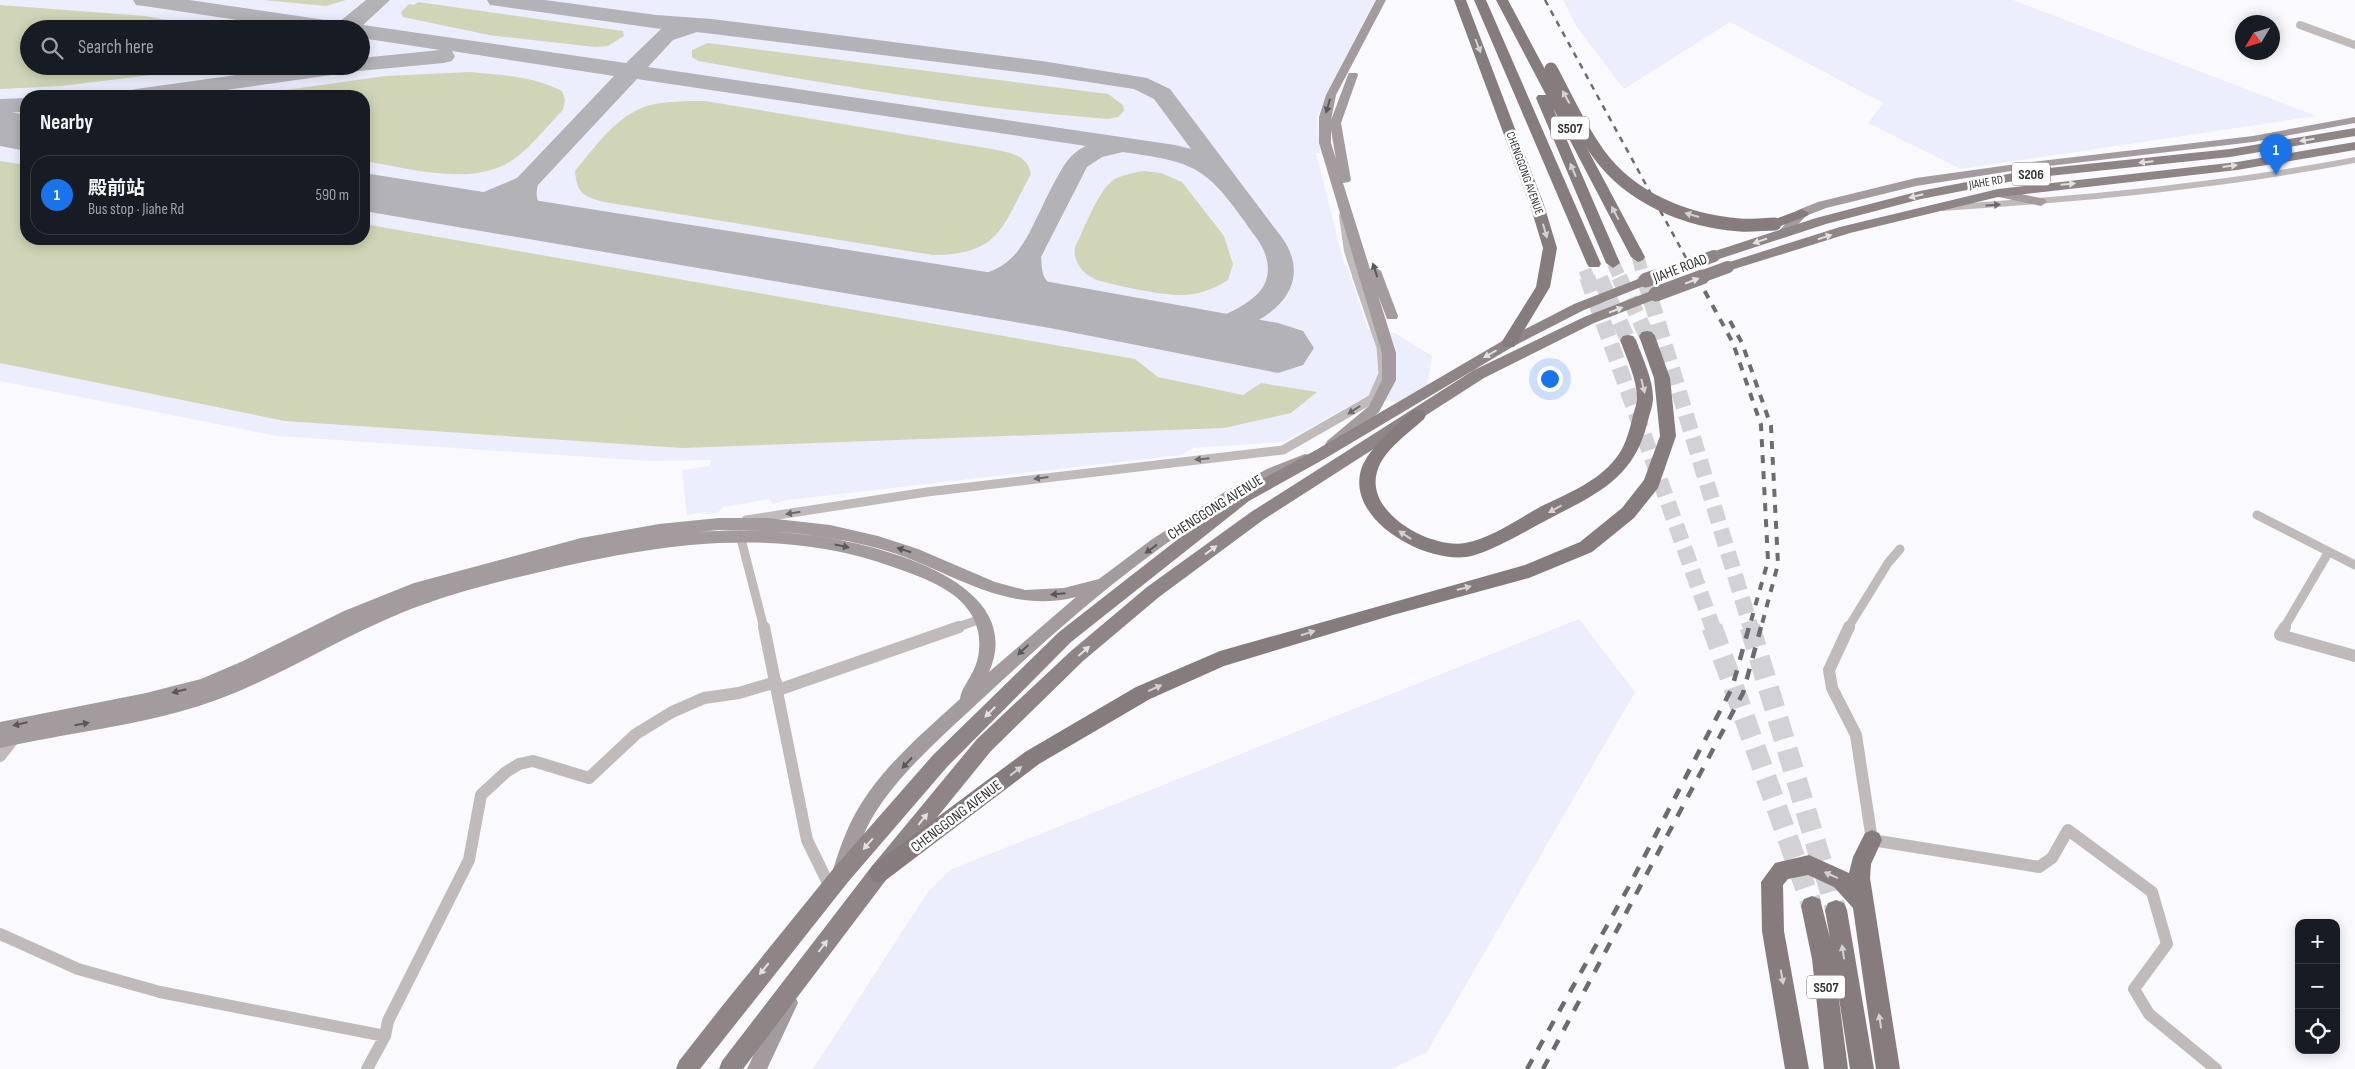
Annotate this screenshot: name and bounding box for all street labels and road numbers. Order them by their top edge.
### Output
road number: S507 [1551,116,1589,140]
street label: CHENGGONG AVENUE [1503,130,1546,217]
road number: S206 [2012,162,2050,185]
street label: JIAHE RD [1967,172,2004,193]
street label: JIAHE ROAD [1649,249,1710,288]
street label: CHENGGONG AVENUE [1164,471,1266,544]
street label: CHENGGONG AVENUE [907,776,1005,857]
road number: S507 [1807,976,1845,999]

